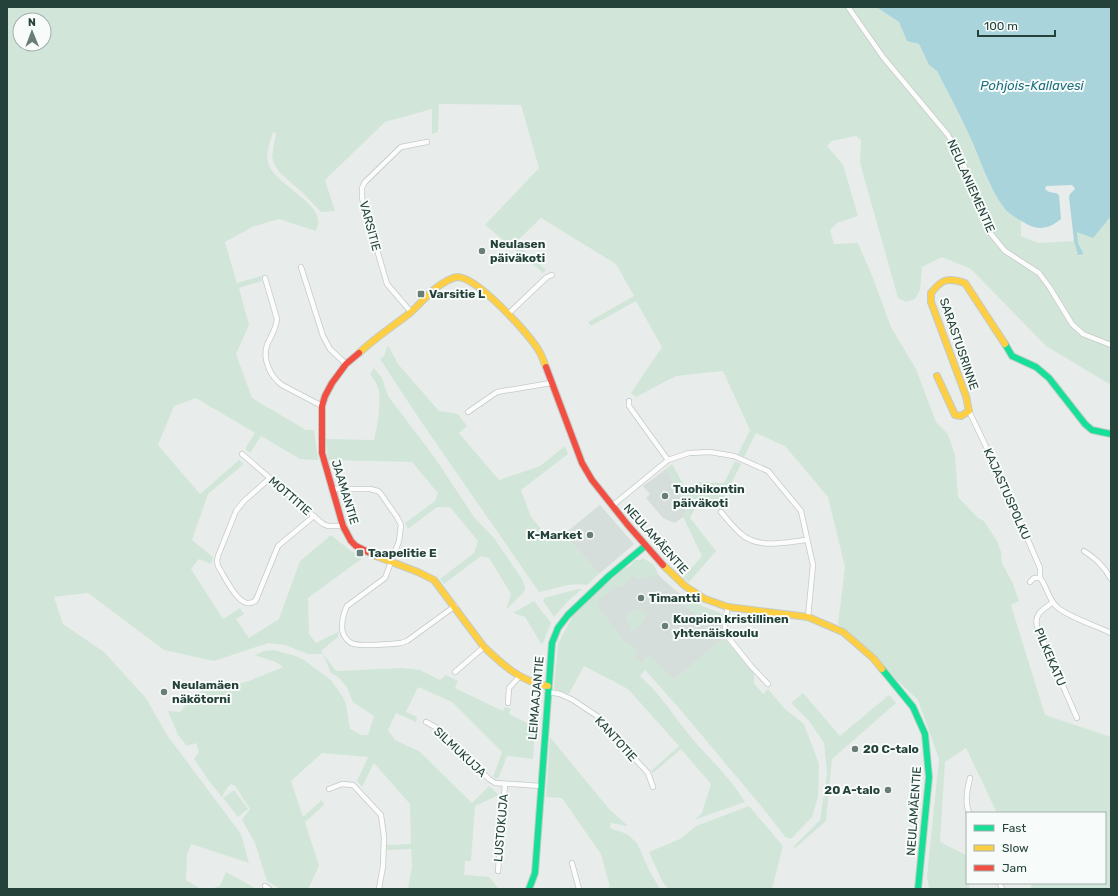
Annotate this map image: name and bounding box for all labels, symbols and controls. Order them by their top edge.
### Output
north arrow [12,12,52,52]
scale bar [978,12,1055,38]
text: N [28,16,36,29]
text: 100 m [984,19,1018,33]
water label: Pohjois-Kallavesi [980,78,1085,93]
street label: NEULANIEMENTIE [944,137,998,235]
street label: VARSITIE [357,199,383,253]
place label: Neulasen päiväkoti [490,237,546,265]
marker: Neulasen päiväkoti [477,246,487,256]
place label: Varsitie L [429,287,485,301]
marker: Varsitie L [416,289,426,299]
street label: SARASTUSRINNE [937,296,981,392]
street label: KAJASTUSPOLKU [980,446,1034,542]
street label: JAAMANTIE [329,458,361,526]
street label: MOTTITIE [266,474,314,518]
place label: Tuohikontin päiväkoti [673,482,745,510]
marker: Tuohikontin päiväkoti [660,491,670,501]
street label: NEULAMÄENTIE [621,501,691,577]
place label: K-Market [527,528,582,542]
marker: K-Market [585,530,595,540]
place label: Taapelitie E [368,546,437,560]
marker: Taapelitie E [355,548,365,558]
place label: Timantti [649,591,700,605]
marker: Timantti [636,593,646,603]
place label: Kuopion kristillinen yhtenäiskoulu [673,612,789,640]
marker: Kuopion kristillinen yhtenäiskoulu [660,621,670,631]
street label: PILKEKATU [1031,626,1069,688]
street label: LEIMAAJANTIE [525,655,547,741]
place label: Neulamäen näkötorni [172,678,239,706]
marker: Neulamäen näkötorni [159,687,169,697]
street label: KANTOTIE [592,714,640,764]
street label: SILMUKUJA [431,724,489,780]
place label: 20 C-talo [863,742,919,756]
marker: 20 C-talo [850,744,860,754]
street label: NEULAMÄENTIE [904,766,924,856]
place label: 20 A-talo [824,783,880,797]
marker: 20 A-talo [883,785,893,795]
street label: LUSTOKUJA [491,793,511,863]
legend [966,812,1106,884]
text: Fast [1002,821,1026,835]
text: Slow [1002,841,1029,855]
text: Jam [1002,861,1027,875]

